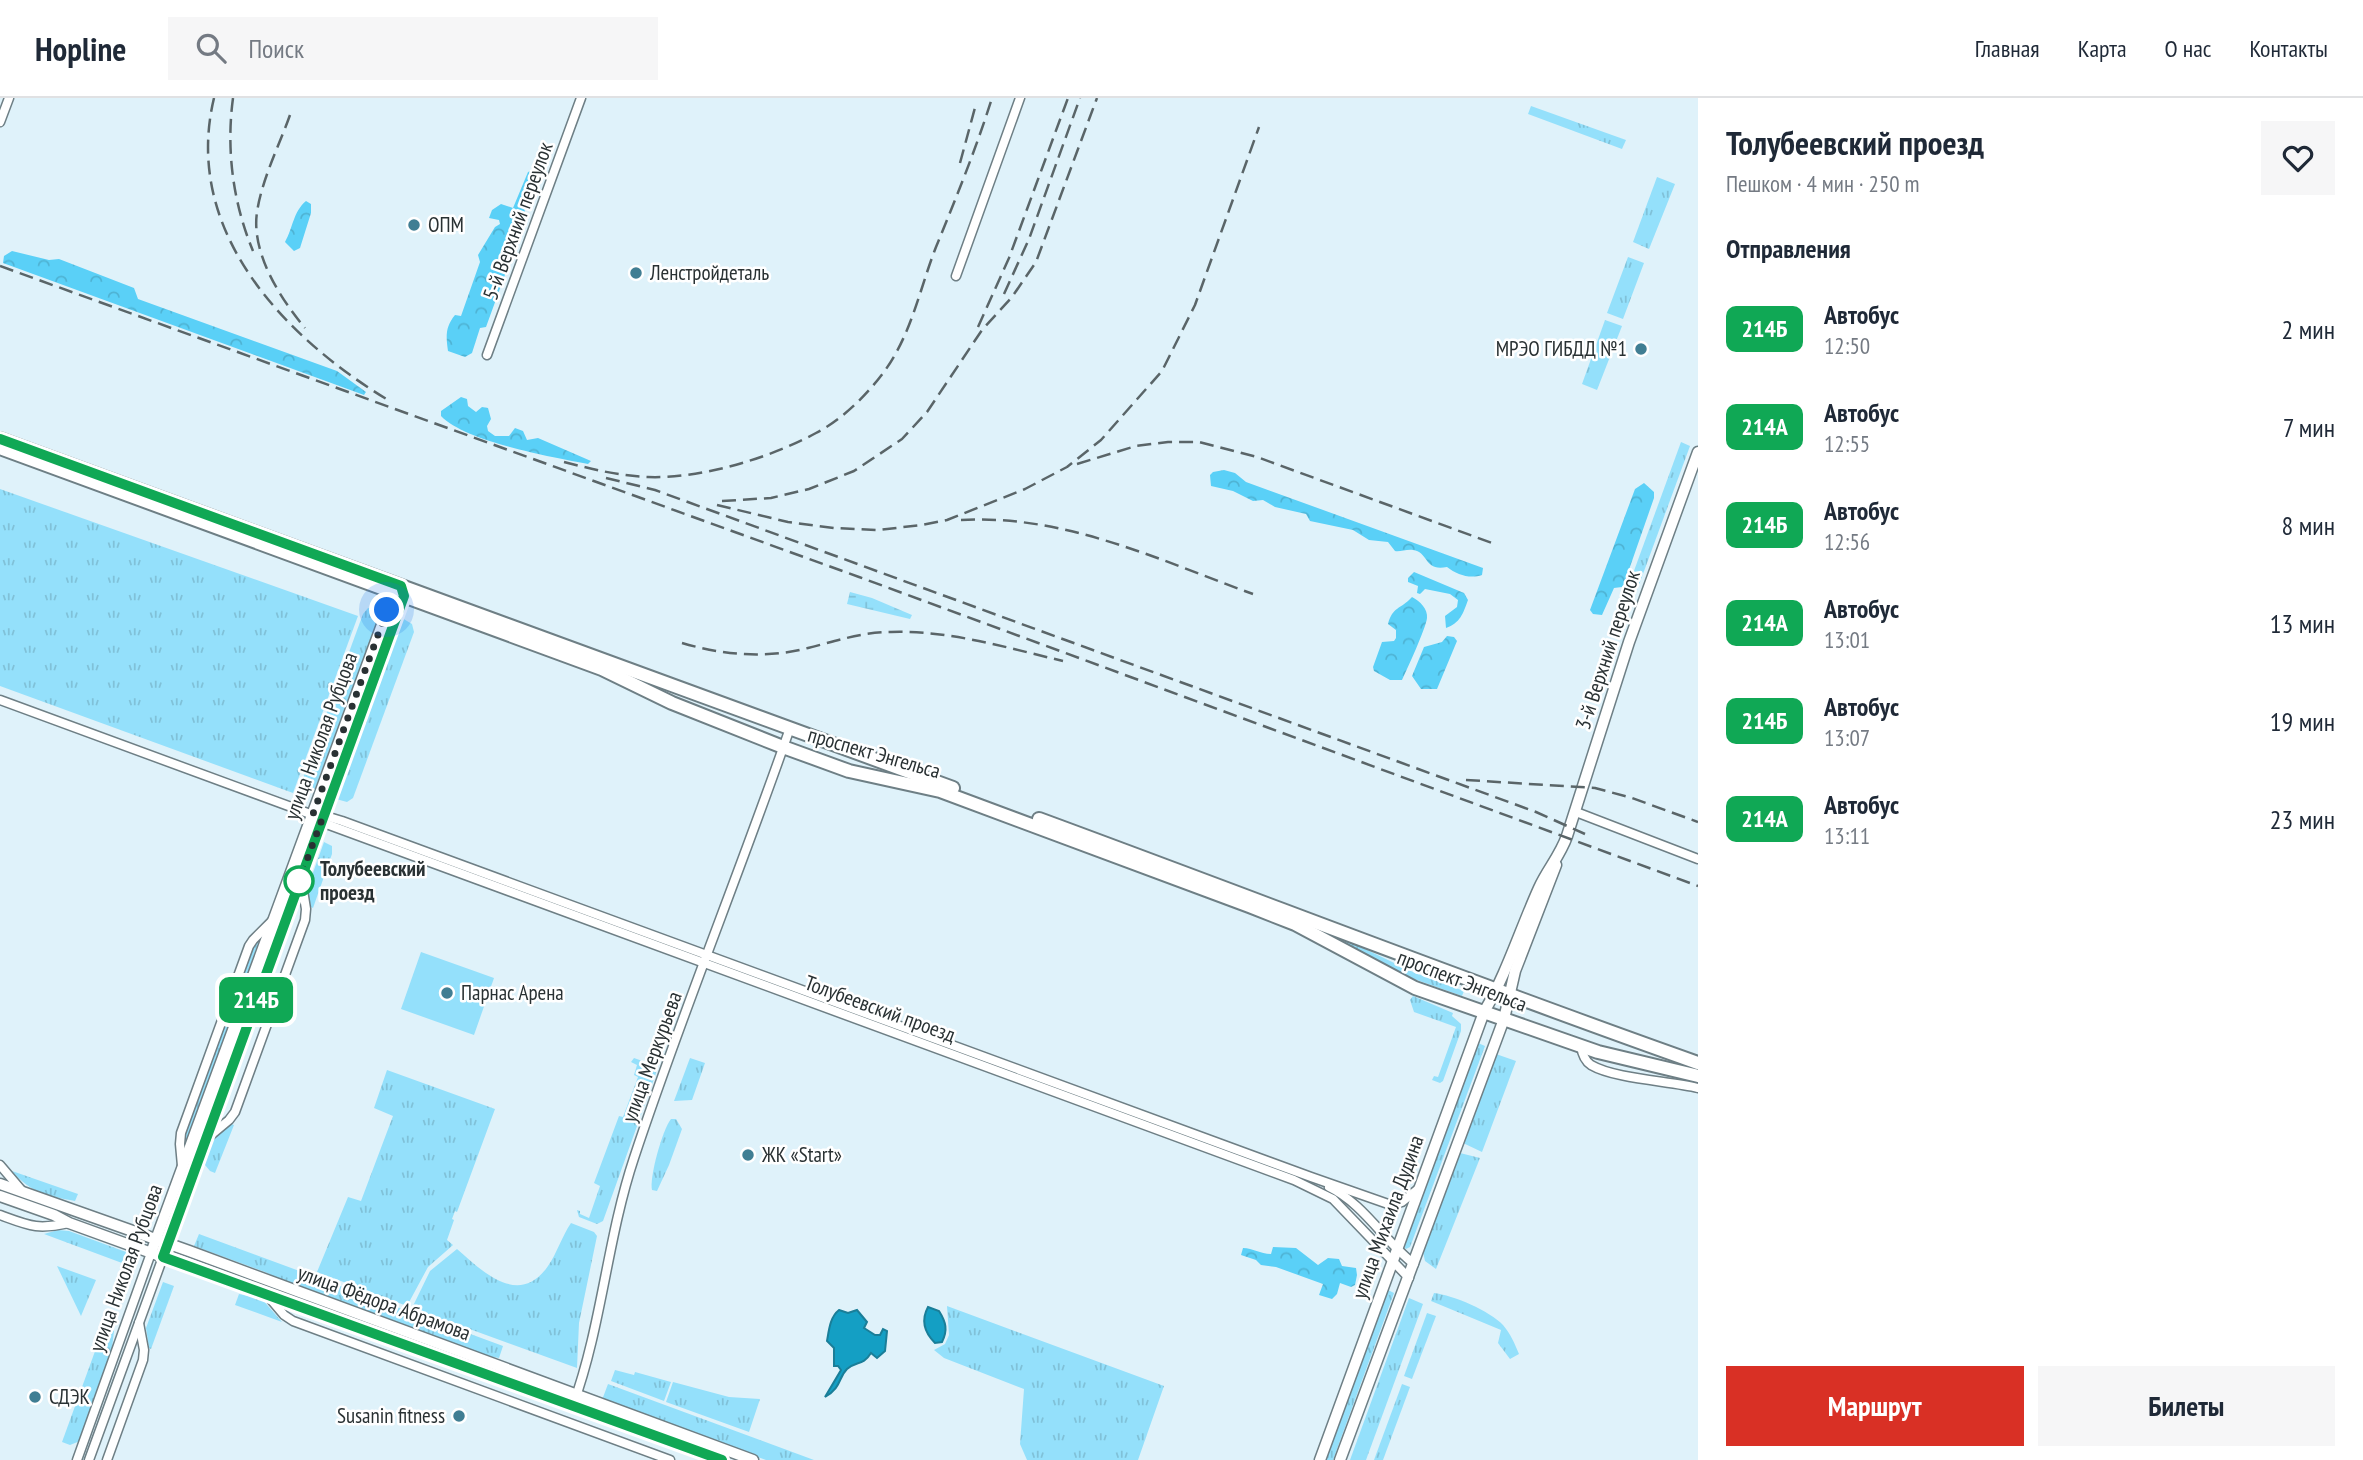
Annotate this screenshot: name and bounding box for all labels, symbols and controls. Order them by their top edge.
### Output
search box [168,17,658,80]
text: Hopline [35,27,126,70]
icon: search [192,29,230,67]
text: Поиск [248,32,304,65]
text: Главная [1975,33,2040,64]
text: Карта [2078,33,2127,64]
text: О нас [2165,33,2211,64]
text: Контакты [2249,33,2328,64]
text: Толубеевский проезд [1726,121,1984,164]
button: heart [2261,121,2335,195]
street label: 5-й Верхний переулок [476,138,559,303]
text: Пешком · 4 мин · 250 m [1726,169,1919,198]
place label: ОПМ [428,211,464,238]
marker: ОПМ [406,217,422,233]
text: Отправления [1726,232,1851,265]
place label: Ленстройдеталь [649,259,769,286]
marker: Ленстройдеталь [628,265,644,281]
text: Автобус [1824,298,1899,331]
text: 214Б [1742,313,1787,344]
text: 2 мин [2282,313,2335,346]
text: 12:50 [1824,331,1870,360]
place label: МРЭО ГИБДД №1 [1496,335,1627,362]
marker: МРЭО ГИБДД №1 [1633,341,1649,357]
text: Автобус [1824,396,1899,429]
text: 214А [1741,411,1788,442]
text: 7 мин [2283,411,2335,444]
text: 12:55 [1824,429,1870,458]
text: Автобус [1824,494,1899,527]
text: 214Б [1742,509,1787,540]
text: 8 мин [2282,509,2335,542]
text: 12:56 [1824,527,1870,556]
street label: 3-й Верхний переулок [1569,567,1646,733]
your location [369,592,404,627]
text: Автобус [1824,592,1899,625]
text: 214А [1741,607,1788,638]
text: 13 мин [2270,607,2335,640]
text: 13:01 [1824,625,1870,654]
street label: улица Николая Рубцова [278,648,363,823]
text: Автобус [1824,690,1899,723]
text: 214Б [1742,705,1787,736]
text: 19 мин [2270,705,2335,738]
street label: проспект Энгельса [805,721,943,784]
text: 13:07 [1824,723,1870,752]
text: Автобус [1824,788,1899,821]
text: 214А [1741,803,1788,834]
text: 23 мин [2270,803,2335,836]
text: 13:11 [1824,821,1870,850]
place label: Толубеевский проезд [320,855,426,906]
marker: Толубеевский проезд [284,866,314,896]
street label: проспект Энгельса [1394,943,1531,1018]
street label: Толубеевский проезд [801,969,959,1048]
line badge: 214Б [207,977,305,1023]
place label: Парнас Арена [461,979,564,1006]
text: 214Б [233,984,279,1015]
marker: Парнас Арена [439,985,455,1001]
street label: улица Меркурьева [615,988,688,1126]
street label: улица Михаила Дудина [1345,1131,1430,1302]
place label: ЖК «Start» [761,1141,842,1168]
marker: ЖК «Start» [740,1147,756,1163]
street label: улица Николая Рубцова [83,1180,168,1355]
street label: улица Фёдора Абрамова [294,1259,474,1346]
button: Маршрут [1726,1366,2024,1446]
button: Билеты [2038,1366,2335,1446]
place label: СДЭК [49,1383,90,1410]
marker: СДЭК [27,1389,43,1405]
place label: Susanin fitness [337,1402,445,1429]
marker: Susanin fitness [451,1408,467,1424]

